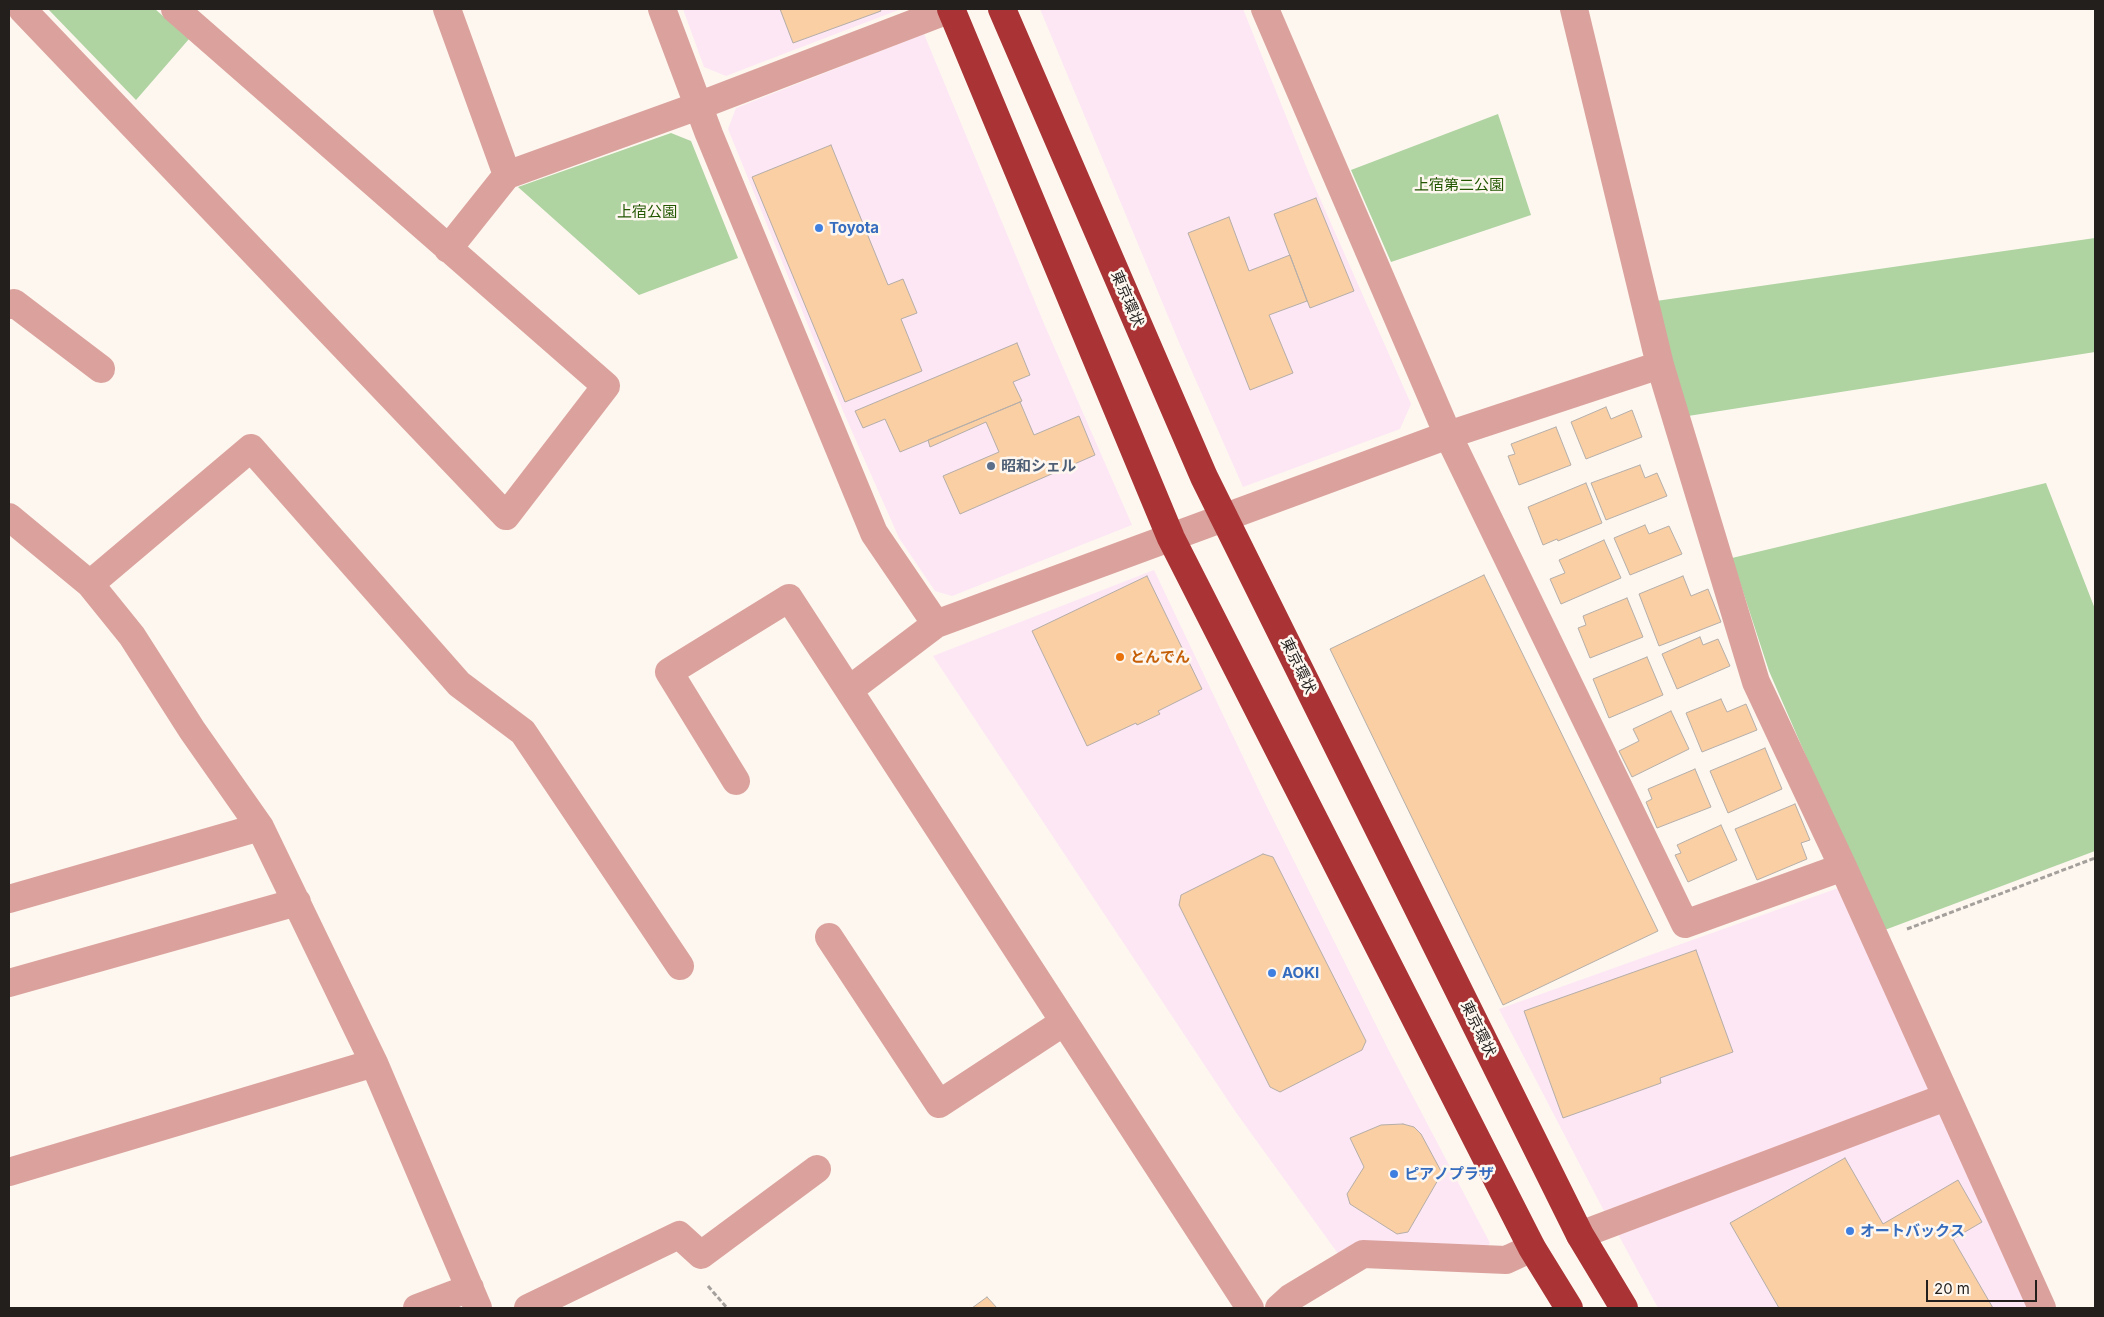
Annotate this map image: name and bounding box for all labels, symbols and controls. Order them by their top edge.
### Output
park label: 上宿第二公園 [1414,176,1504,194]
park label: 上宿公園 [617,203,677,221]
place label: Toyota [829,219,879,237]
marker: Toyota [813,222,825,234]
street label: 東京環状 [1107,268,1147,330]
place label: 昭和シェル [1001,457,1076,475]
marker: 昭和シェル [985,460,997,472]
street label: 東京環状 [1277,635,1319,697]
place label: とんでん [1130,648,1190,666]
marker: とんでん [1114,651,1126,663]
place label: AOKI [1282,964,1319,982]
marker: AOKI [1266,967,1278,979]
street label: 東京環状 [1457,998,1499,1060]
place label: ピアノプラザ [1404,1165,1494,1183]
marker: ピアノプラザ [1388,1168,1400,1180]
place label: オートバックス [1860,1222,1965,1240]
marker: オートバックス [1844,1225,1856,1237]
scale bar [1929,1270,2040,1302]
text: 20 m [1934,1279,1970,1298]

